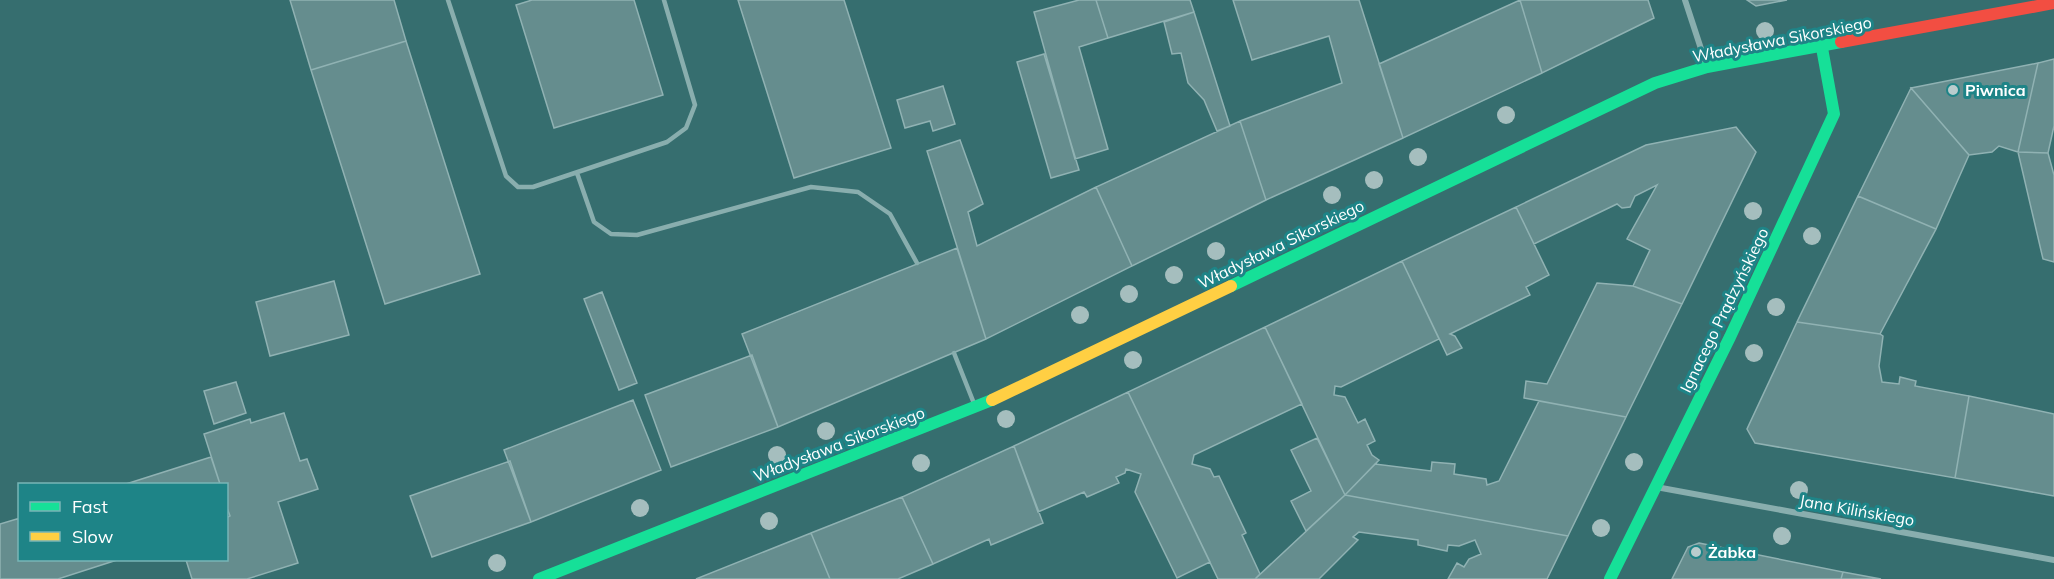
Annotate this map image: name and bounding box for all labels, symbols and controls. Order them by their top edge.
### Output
street label: Władysława Sikorskiego [1691,12,1873,66]
place label: Piwnica [1965,80,2026,100]
marker: Piwnica [1946,83,1960,97]
street label: Władysława Sikorskiego [1195,195,1367,293]
street label: Ignacego Prądzyńskiego [1675,224,1773,396]
street label: Władysława Sikorskiego [750,402,928,486]
legend [18,483,228,561]
street label: Jana Kilińskiego [1798,490,1916,530]
text: Fast [72,495,108,518]
text: Slow [72,525,114,548]
place label: Żabka [1708,542,1756,562]
marker: Żabka [1689,545,1703,559]

